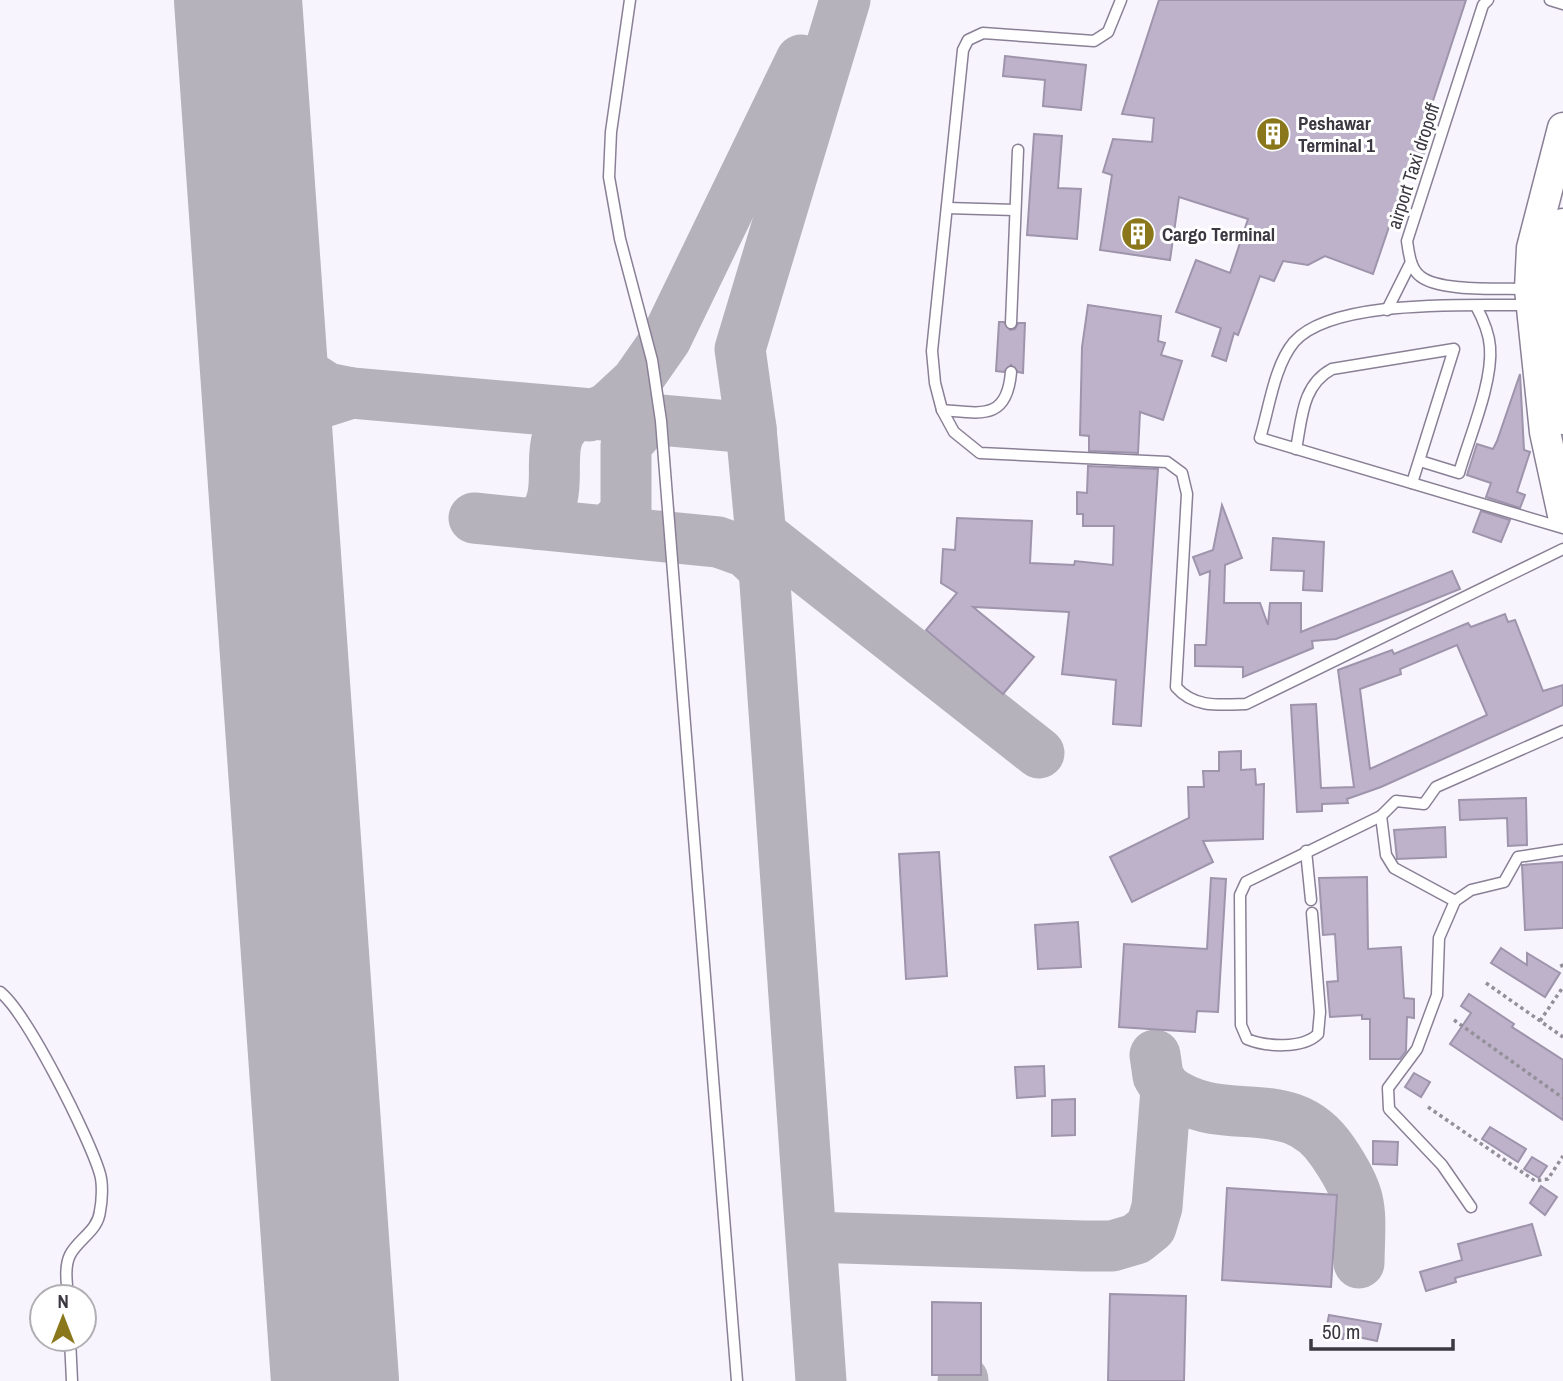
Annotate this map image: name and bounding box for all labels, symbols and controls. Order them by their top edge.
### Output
street label: airport Taxi dropoff [1380,99,1446,232]
place label: Peshawar Terminal 1 [1298,110,1375,158]
building icon: Peshawar Terminal 1 [1254,115,1292,153]
building icon: Cargo Terminal [1119,215,1157,253]
place label: Cargo Terminal [1162,221,1275,247]
north arrow [28,1283,98,1353]
text: N [57,1288,69,1314]
scale bar [1311,1308,1453,1352]
text: 50 m [1322,1317,1360,1346]

